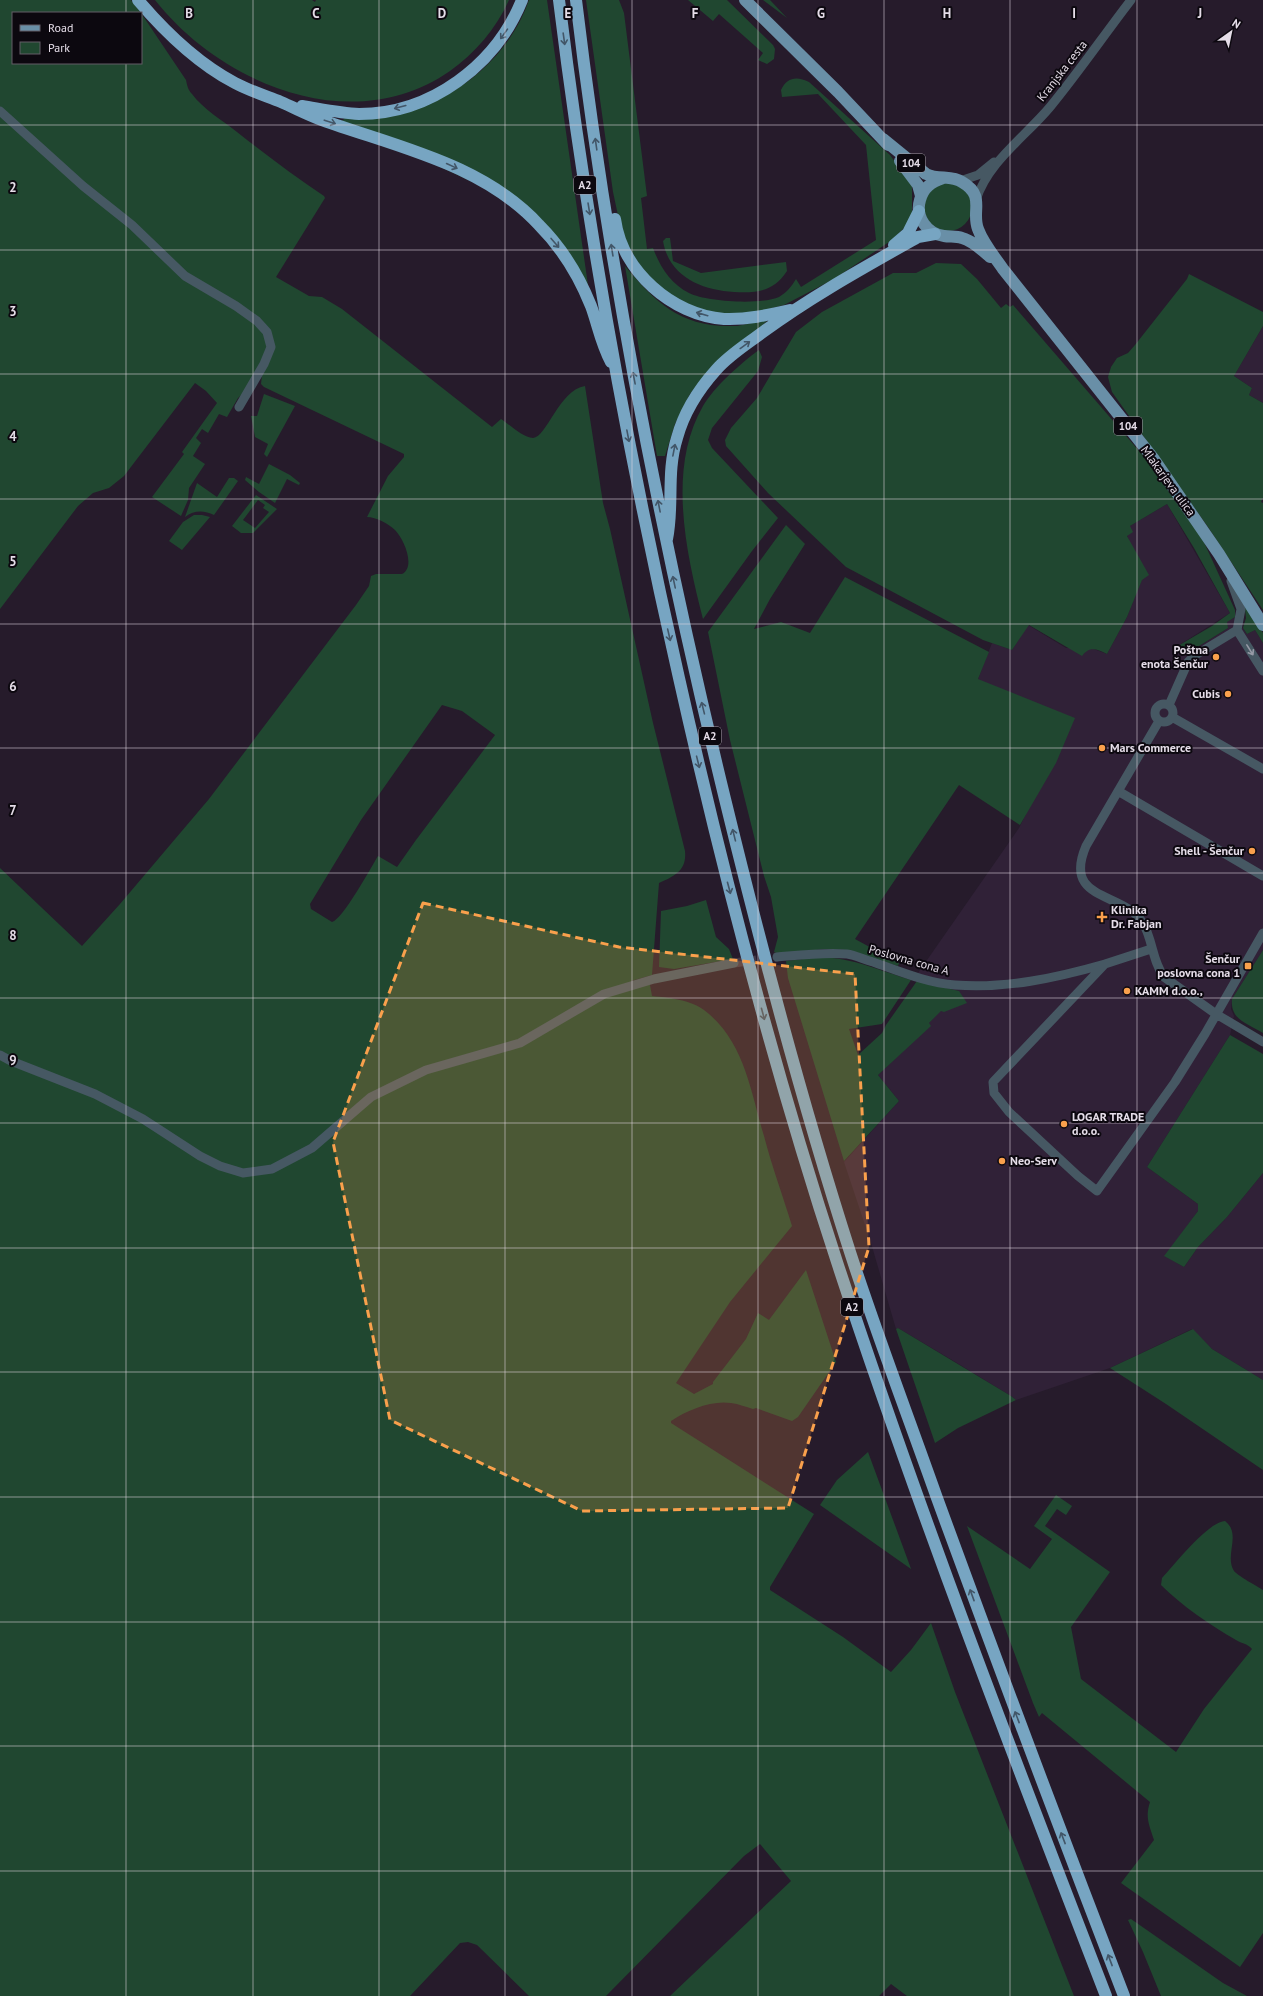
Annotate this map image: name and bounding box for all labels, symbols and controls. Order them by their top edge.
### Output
text: B [185,5,193,22]
text: C [312,5,320,22]
text: D [438,5,446,22]
text: E [565,5,572,22]
text: F [692,5,699,22]
text: G [817,5,825,22]
text: H [943,5,951,22]
text: I [1072,5,1076,22]
text: J [1197,5,1202,22]
legend [12,12,142,64]
north arrow [1211,12,1251,52]
text: N [1230,16,1243,31]
text: Road [48,20,73,35]
one-way arrow [499,28,508,39]
one-way arrow [560,32,568,45]
street label: Kranjska cesta [1033,37,1090,104]
text: Park [48,40,70,55]
one-way arrow [394,104,407,112]
one-way arrow [324,119,336,127]
one-way arrow [592,138,600,151]
road number: 104 [897,154,925,172]
one-way arrow [446,163,458,171]
road number: A2 [574,176,596,194]
text: 2 [9,179,17,196]
one-way arrow [585,202,593,215]
one-way arrow [551,238,560,249]
one-way arrow [608,244,616,257]
text: 3 [9,303,17,320]
one-way arrow [695,310,708,317]
one-way arrow [739,341,750,349]
one-way arrow [630,372,638,385]
road number: 104 [1114,417,1142,435]
text: 4 [9,428,17,445]
one-way arrow [625,429,633,442]
street label: Mlakarjeva ulica [1138,443,1199,519]
one-way arrow [670,444,678,457]
one-way arrow [654,500,662,513]
text: 5 [9,553,17,570]
one-way arrow [670,576,678,589]
one-way arrow [666,629,674,642]
place label: Poštna enota Šenčur [1141,642,1209,671]
one-way arrow [1246,645,1254,656]
marker: Poštna enota Šenčur [1211,652,1221,662]
text: 6 [9,678,17,695]
place label: Cubis [1192,686,1220,701]
marker: Cubis [1223,689,1233,699]
one-way arrow [699,702,706,715]
road number: A2 [699,727,721,745]
place label: Mars Commerce [1110,740,1191,755]
marker: Mars Commerce [1097,743,1107,753]
one-way arrow [695,755,702,768]
text: 7 [9,802,17,819]
one-way arrow [730,829,737,842]
place label: Shell - Šenčur [1174,843,1245,858]
marker: Shell - Šenčur [1247,846,1257,856]
one-way arrow [726,882,734,895]
place label: Klinika Dr. Fabjan [1111,902,1162,931]
marker: Klinika Dr. Fabjan [1096,911,1108,923]
text: 8 [9,927,17,944]
street label: Poslovna cona A [867,941,951,978]
place label: Šenčur poslovna cona 1 [1157,951,1241,980]
marker: Šenčur poslovna cona 1 [1243,961,1253,971]
place label: KAMM d.o.o., [1135,983,1203,998]
marker: KAMM d.o.o., [1122,986,1132,996]
one-way arrow [760,1007,767,1020]
text: 9 [9,1052,17,1069]
place label: LOGAR TRADE d.o.o. [1072,1109,1144,1138]
marker: LOGAR TRADE d.o.o. [1059,1119,1069,1129]
place label: Neo-Serv [1010,1153,1057,1168]
marker: Neo-Serv [997,1156,1007,1166]
road number: A2 [841,1298,863,1316]
one-way arrow [968,1589,976,1601]
one-way arrow [1012,1711,1020,1723]
one-way arrow [1059,1833,1067,1845]
one-way arrow [1105,1954,1113,1966]

